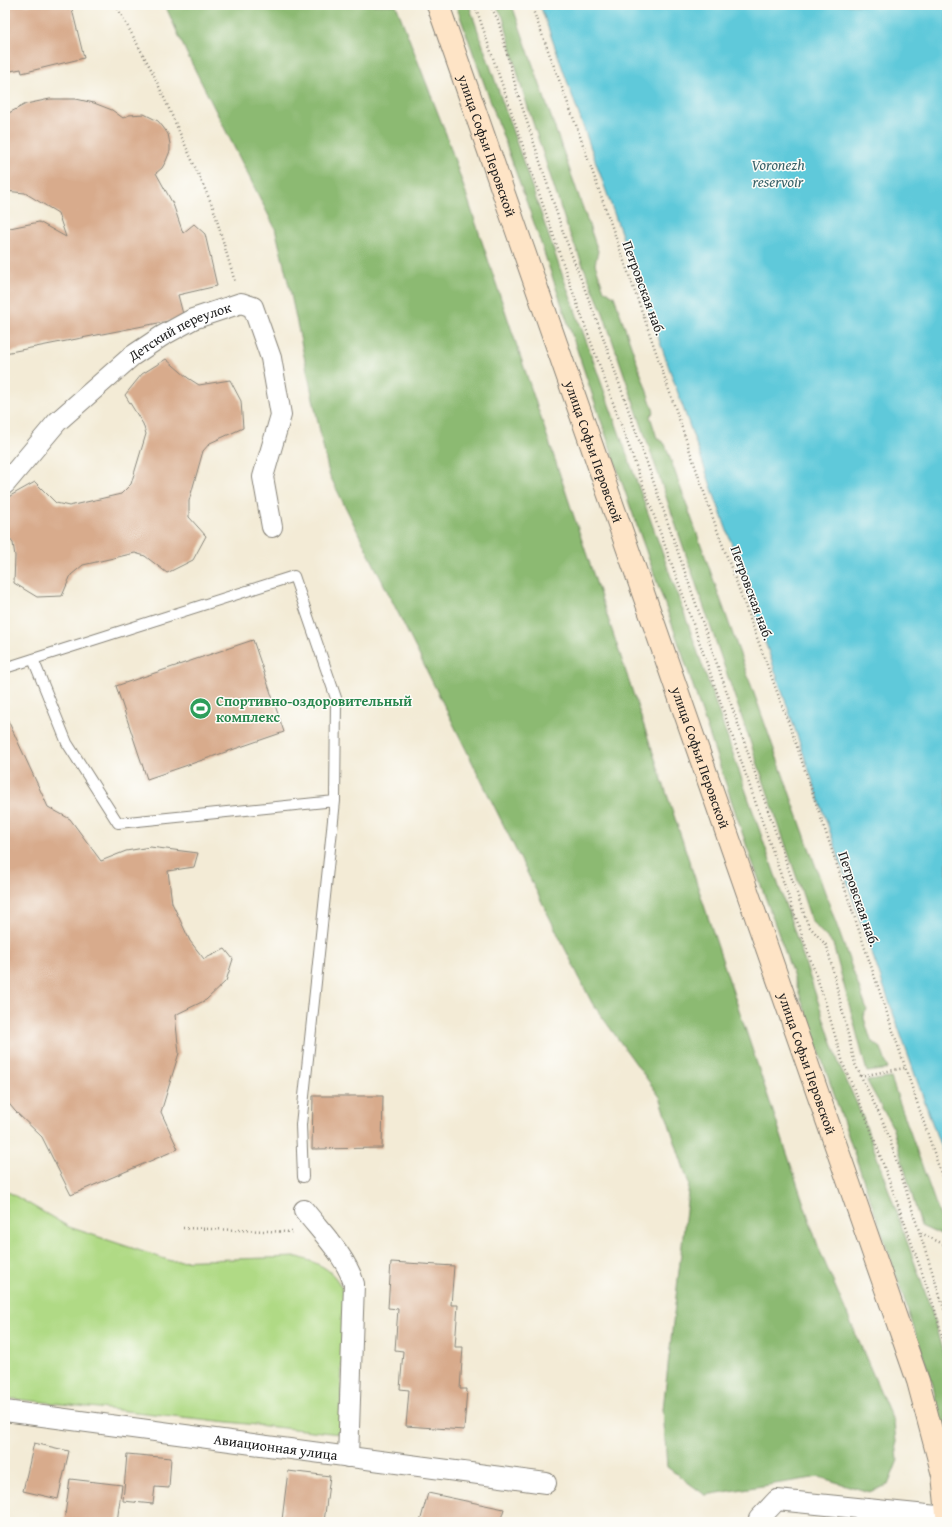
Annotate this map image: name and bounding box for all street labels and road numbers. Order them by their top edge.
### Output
street label: улица Софьи Перовской [453,71,521,219]
street label: Петровская наб. [618,238,670,338]
street label: Детский переулок [123,297,234,366]
street label: улица Софьи Перовской [559,377,628,525]
street label: Петровская наб. [726,543,778,643]
street label: улица Софьи Перовской [666,683,735,831]
street label: Петровская наб. [833,849,885,949]
street label: улица Софьи Перовской [773,989,841,1137]
street label: Авиационная улица [212,1429,339,1465]

